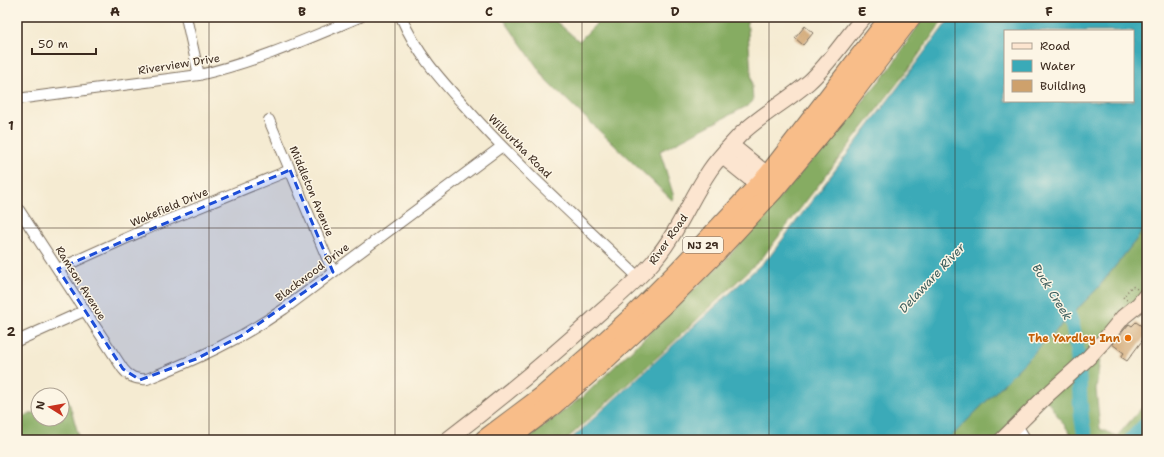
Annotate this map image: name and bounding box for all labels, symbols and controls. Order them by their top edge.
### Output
text: A [110,3,120,20]
text: B [298,3,306,20]
text: C [485,3,493,20]
text: D [670,3,680,20]
text: E [858,3,867,20]
text: F [1045,3,1053,20]
scale bar [32,30,96,56]
legend [1004,30,1134,102]
text: 50 m [38,36,68,52]
text: Road [1040,38,1071,54]
street label: Riverview Drive [137,51,221,78]
text: Water [1040,58,1076,74]
text: Building [1040,78,1086,94]
street label: Wilburtha Road [485,111,555,181]
text: 1 [8,117,14,134]
street label: Middleton Avenue [286,144,337,239]
street label: Wakefield Drive [128,184,210,231]
street label: River Road [645,211,691,268]
road number: NJ 29 [683,237,723,253]
water label: Delaware River [895,239,969,316]
street label: Blackwood Drive [272,240,352,305]
street label: Ramson Avenue [52,243,109,323]
water label: Buck Creek [1028,261,1076,323]
text: 2 [6,323,16,340]
place label: The Yardley Inn [1028,331,1121,346]
marker: The Yardley Inn [1123,333,1133,343]
north arrow [30,387,70,427]
text: N [32,399,49,411]

